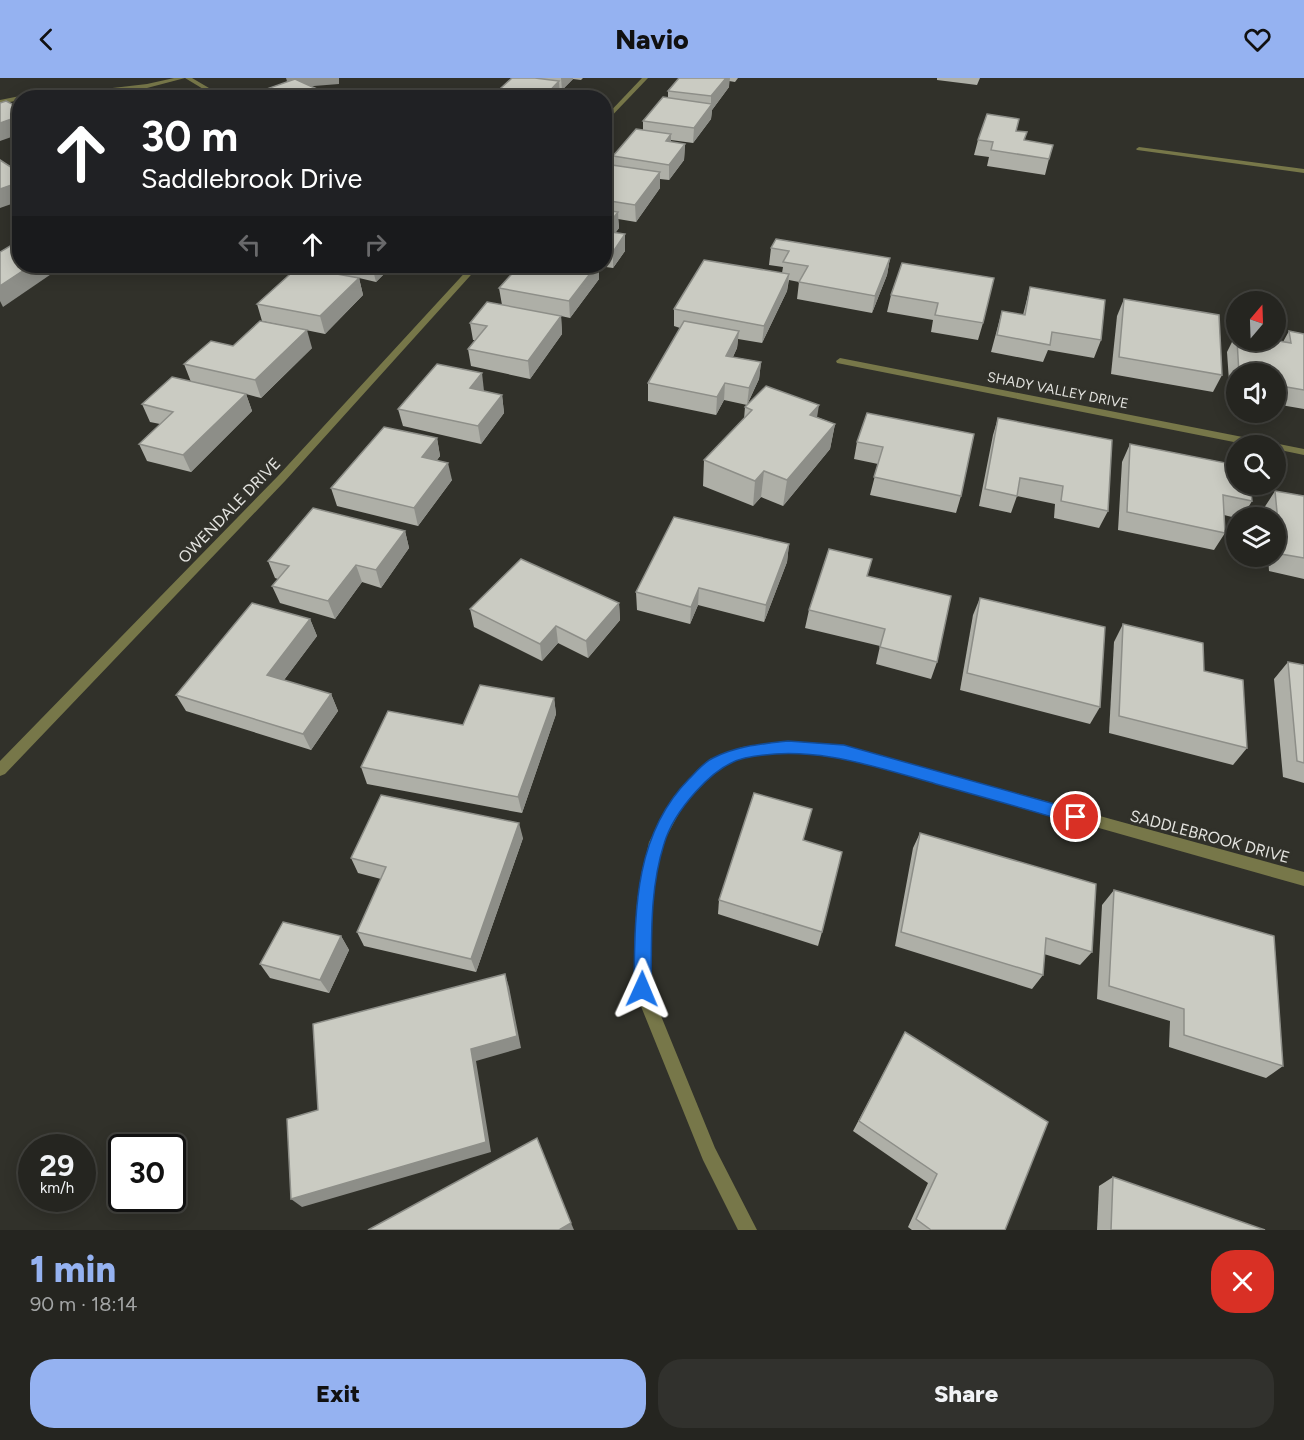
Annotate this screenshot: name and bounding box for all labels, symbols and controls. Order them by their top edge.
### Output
icon: back [30,23,63,56]
text: Navio [615,23,689,56]
icon: heart [1241,23,1274,56]
text: 30 m [141,111,238,162]
icon: ahead [42,114,120,192]
text: Saddlebrook Drive [141,162,362,195]
icon: left [233,228,266,261]
icon: ahead [296,228,329,261]
icon: right [359,228,392,261]
north arrow [1226,291,1286,351]
map controls [1226,291,1286,567]
button: sound [1226,363,1286,423]
street label: SHADY VALLEY DRIVE [986,368,1130,413]
button: search [1226,435,1286,495]
street label: OWENDALE DRIVE [174,454,284,567]
button: layers [1226,507,1286,567]
pin [1050,791,1101,842]
icon: arrive [1059,800,1092,833]
street label: SADDLEBROOK DRIVE [1128,806,1292,867]
position arrow [610,957,674,1021]
speed limit sign: 30 [108,1134,186,1212]
text: 29 [40,1147,74,1184]
text: km/h [40,1179,74,1197]
text: 1 min [30,1248,116,1291]
button: close [1211,1250,1274,1313]
text: 90 m · 18:14 [30,1292,137,1316]
button: Exit [30,1359,646,1428]
button: Share [658,1359,1274,1428]

